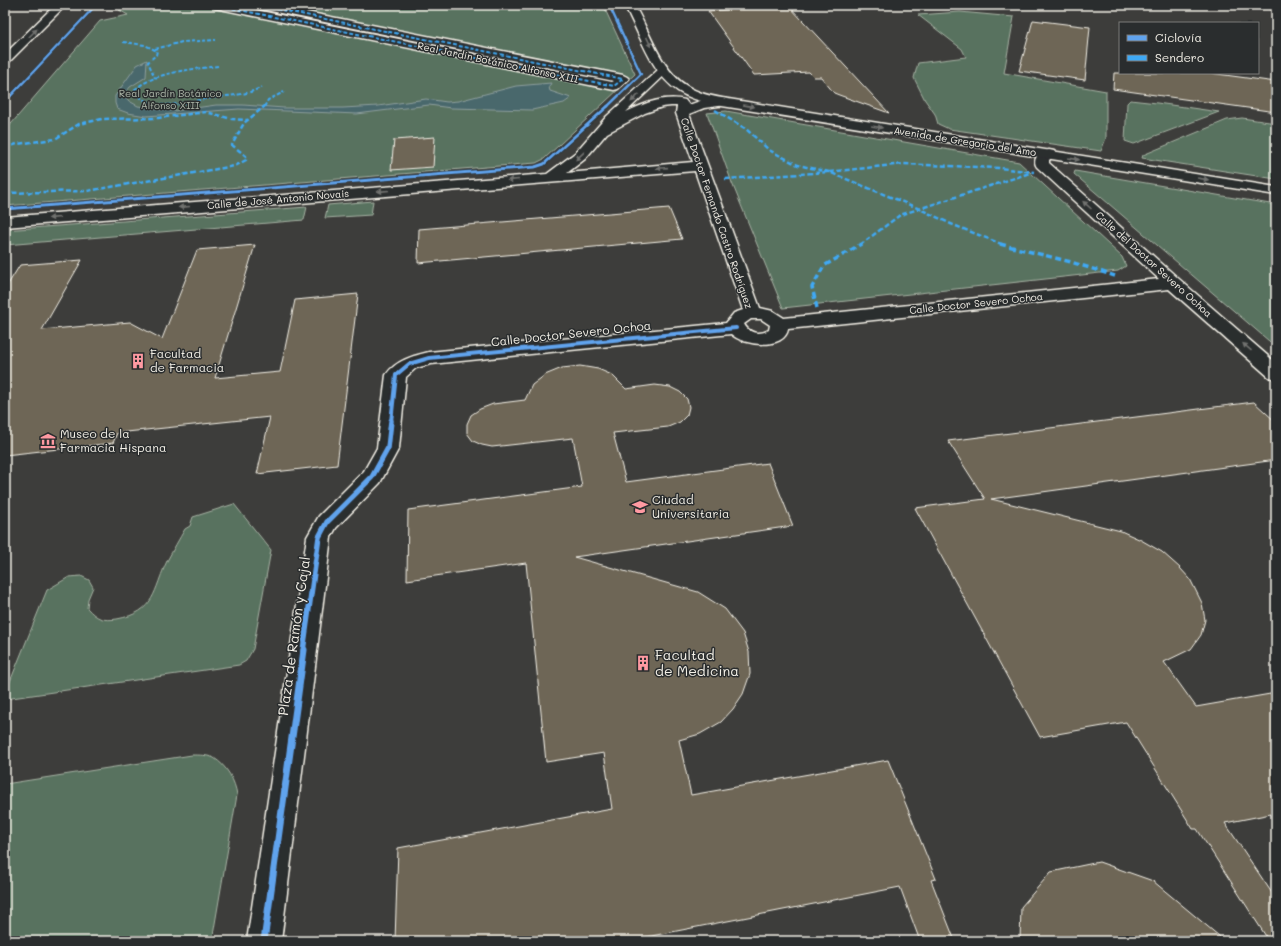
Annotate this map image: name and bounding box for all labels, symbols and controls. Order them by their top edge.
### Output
legend [1119,22,1259,74]
one-way arrow [28,28,38,38]
text: Ciclovía [1155,29,1202,45]
one-way arrow [646,37,652,48]
street label: Real Jardín Botánico Alfonso XIII [416,38,580,86]
text: Sendero [1155,49,1204,65]
park label: Real Jardín Botánico Alfonso XIII [119,86,221,112]
one-way arrow [630,93,640,102]
one-way arrow [743,103,755,109]
street label: Calle Doctor Fernando Castro Rodríguez [678,116,757,311]
street label: Avenida de Gregorio del Amo [893,123,1037,159]
one-way arrow [871,124,883,130]
one-way arrow [575,151,585,161]
one-way arrow [1068,156,1081,162]
one-way arrow [656,165,668,172]
one-way arrow [507,177,519,183]
one-way arrow [1197,177,1209,183]
street label: Calle de José Antonio Novais [206,186,350,212]
one-way arrow [377,187,389,194]
one-way arrow [1082,200,1092,209]
one-way arrow [178,204,190,210]
street label: Calle del Doctor Severo Ochoa [1093,208,1215,320]
one-way arrow [48,214,60,221]
street label: Calle Doctor Severo Ochoa [909,289,1043,317]
street label: Calle Doctor Severo Ochoa [490,317,652,349]
one-way arrow [1242,343,1251,352]
place label: Facultad de Farmacia [150,345,224,375]
building icon: Facultad de Farmacia [129,352,147,370]
place label: Museo de la Farmacia Hispana [60,425,166,455]
museum icon: Museo de la Farmacia Hispana [39,432,57,450]
place label: Ciudad Universitaria [652,491,730,521]
school or university icon: Ciudad Universitaria [631,498,649,516]
street label: Plaza de Ramón y Cajal [273,555,314,717]
place label: Facultad de Medicina [655,645,739,680]
building icon: Facultad de Medicina [634,654,652,672]

